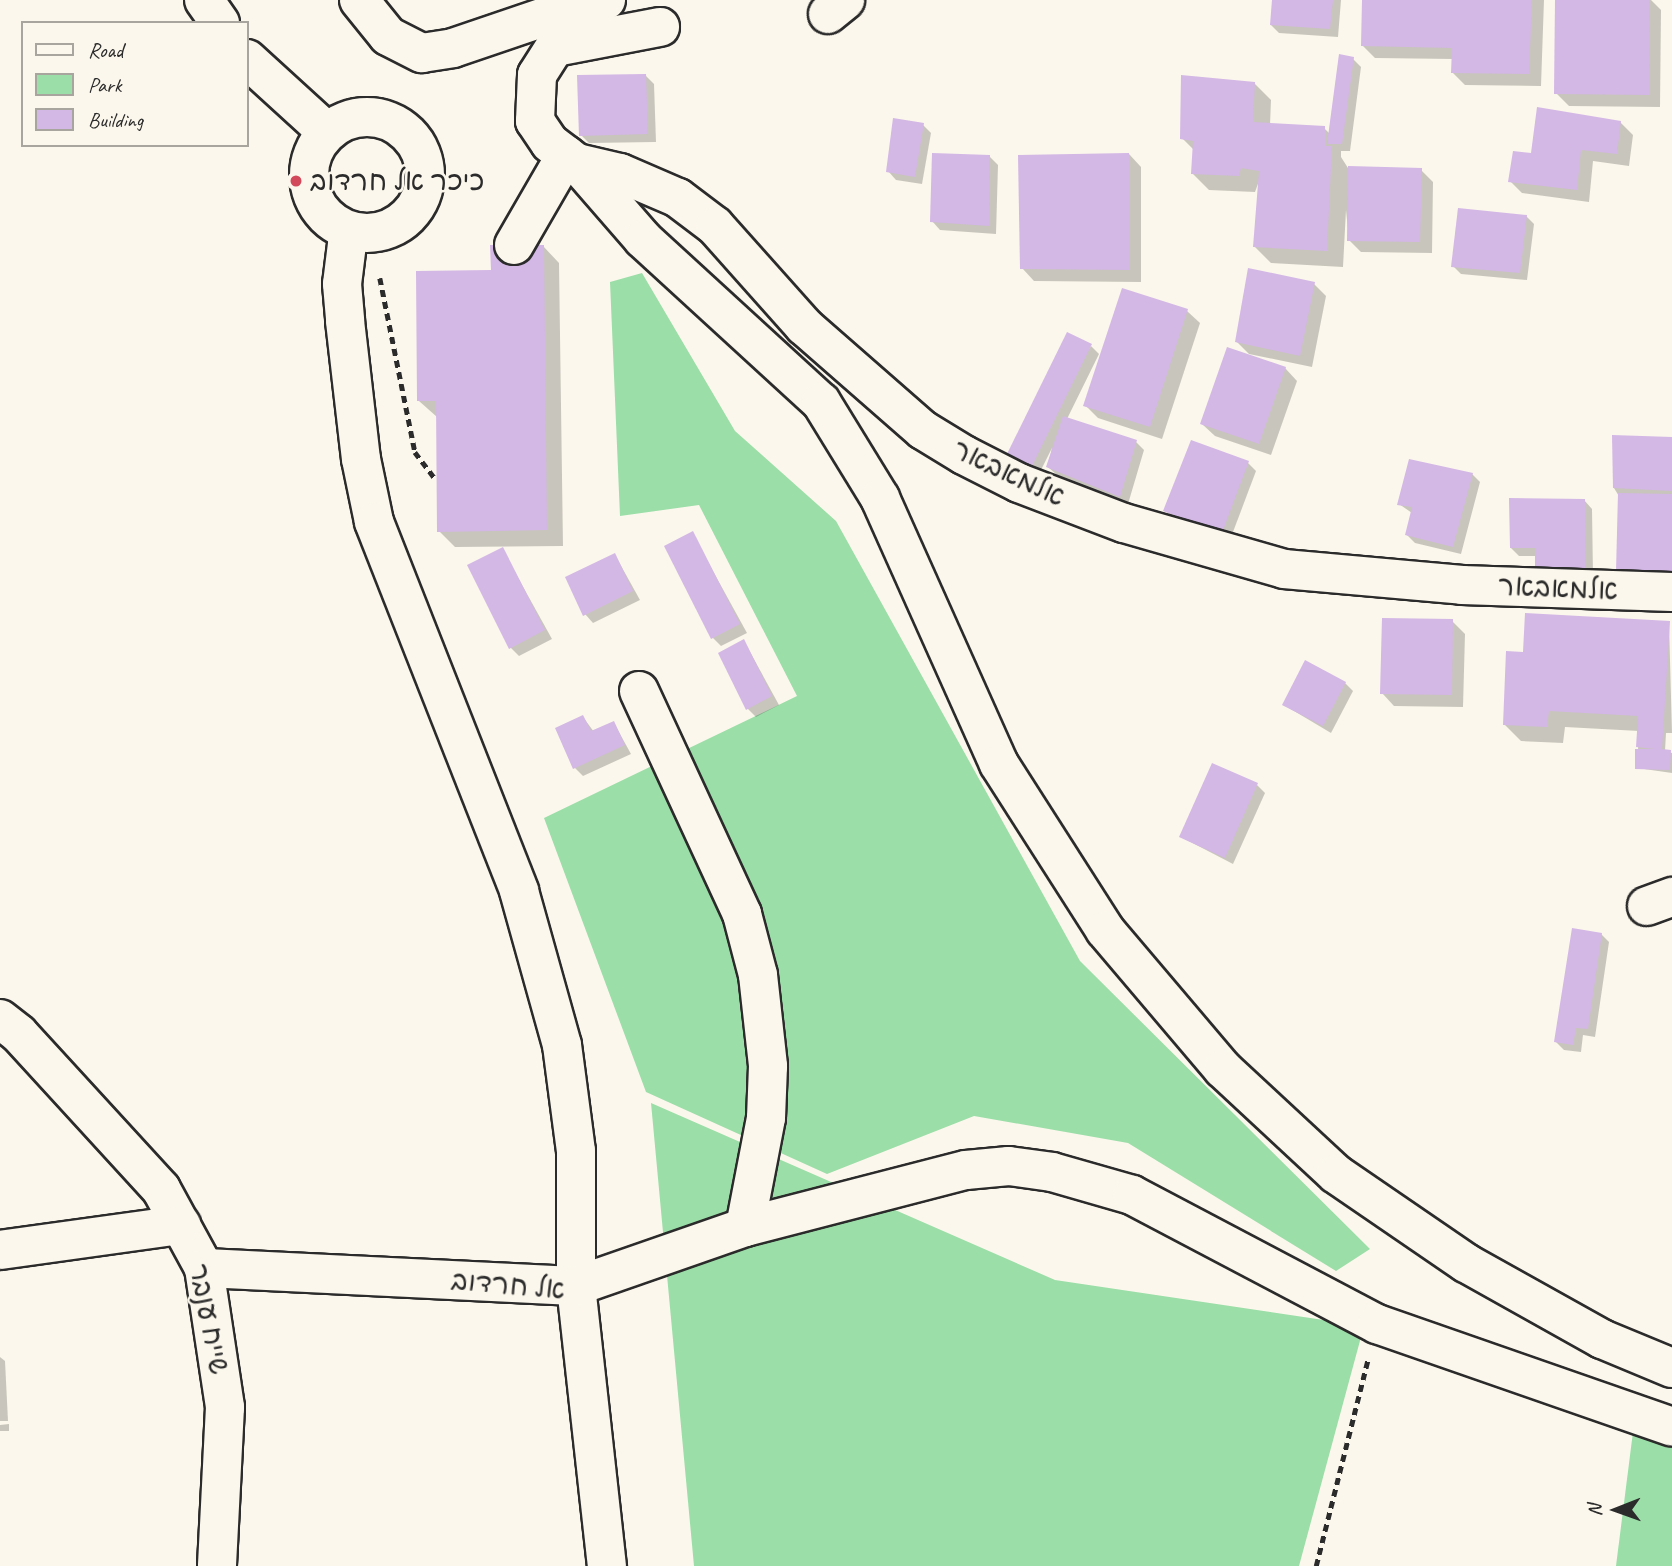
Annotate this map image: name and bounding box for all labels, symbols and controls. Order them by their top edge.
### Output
legend [21,21,248,147]
text: Road [88,37,123,63]
text: Park [88,72,121,98]
text: Building [88,107,143,133]
place label: כיכר אל חרדוב [310,164,484,198]
marker: כיכר אל חרדוב [288,173,304,189]
street label: אלמאבאר [947,432,1071,514]
street label: אלמאבאר [1497,569,1619,607]
street label: שייח ענבר [182,1261,236,1377]
street label: אל חרדוב [450,1263,566,1307]
north arrow [1581,1475,1651,1545]
text: N [1583,1504,1607,1516]

